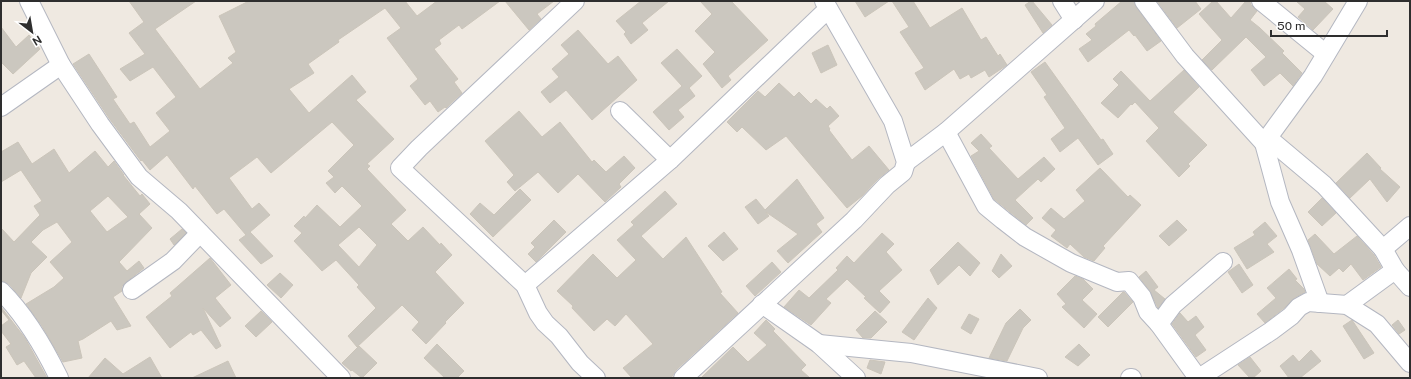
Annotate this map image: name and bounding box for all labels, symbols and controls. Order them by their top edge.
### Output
north arrow [12,12,52,52]
scale bar [1271,12,1387,38]
text: 50 m [1277,19,1305,33]
text: N [30,33,44,48]

